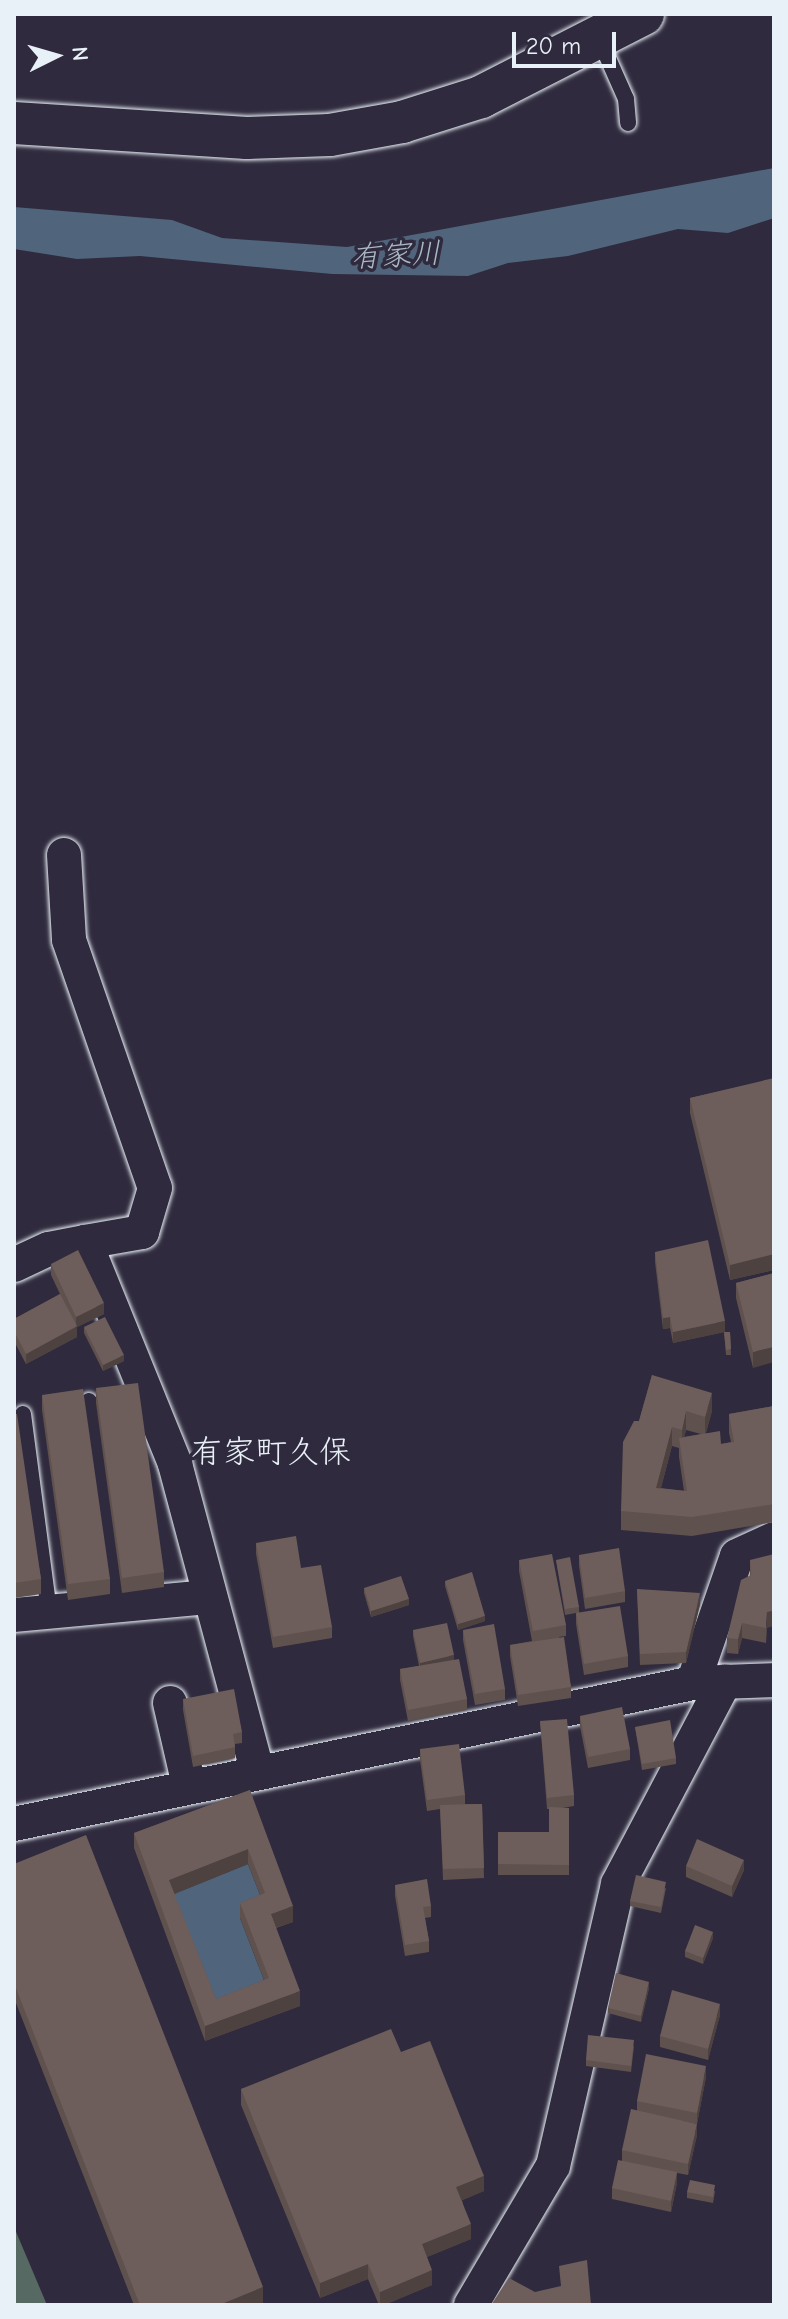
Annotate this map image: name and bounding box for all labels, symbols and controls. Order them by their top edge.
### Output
north arrow [16,16,96,96]
scale bar [516,16,620,66]
text: 20 m [526,32,581,60]
text: N [66,46,93,62]
water label: 有家川 [350,236,442,276]
district label: 有家町久保 [191,1433,351,1471]

